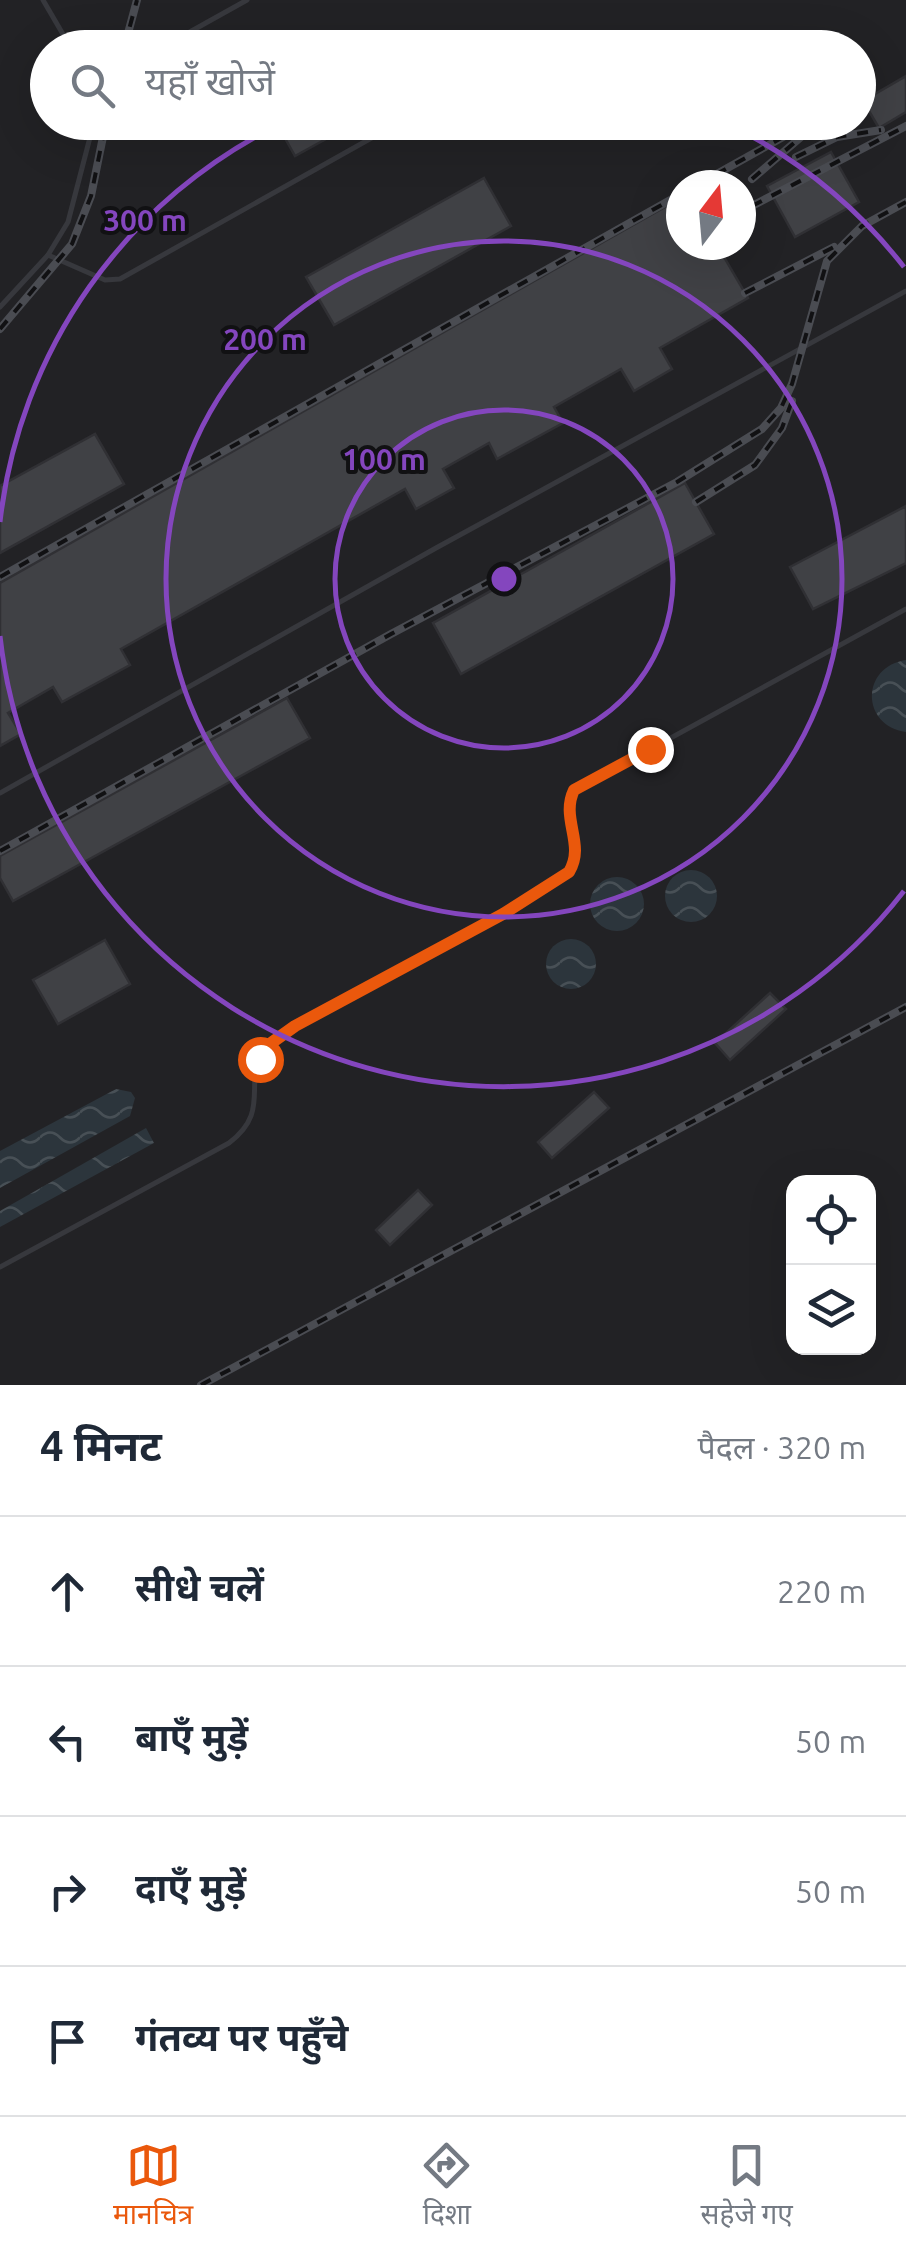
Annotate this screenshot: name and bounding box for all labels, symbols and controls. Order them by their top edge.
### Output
search box [30,30,876,140]
icon: search [65,58,120,113]
text: यहाँ खोजें [145,60,275,102]
north arrow [666,170,756,260]
text: 300 m [103,203,187,237]
text: 200 m [223,322,307,356]
text: 100 m [342,442,426,476]
centre of rings [486,561,522,597]
route end [628,727,674,773]
route start [238,1037,284,1083]
map controls [786,1175,876,1355]
button: locate [786,1175,876,1265]
button: layers [786,1265,876,1355]
text: 4 मिनट [40,1422,162,1469]
text: पैदल · 320 m [698,1429,866,1465]
icon: ahead [40,1564,95,1619]
text: सीधे चलें [135,1566,264,1608]
text: 220 m [777,1573,866,1609]
icon: left [40,1714,95,1769]
text: बाएँ मुड़ें [135,1716,248,1758]
text: 50 m [795,1723,866,1759]
icon: right [40,1864,95,1919]
text: दाएँ मुड़ें [135,1866,246,1908]
text: 50 m [795,1873,866,1909]
icon: arrive [40,2014,95,2069]
text: गंतव्य पर पहुँचे [135,2016,348,2058]
tab: मानचित्र [113,2138,193,2235]
tab: दिशा [419,2138,474,2235]
tab: सहेजे गए [701,2138,793,2235]

